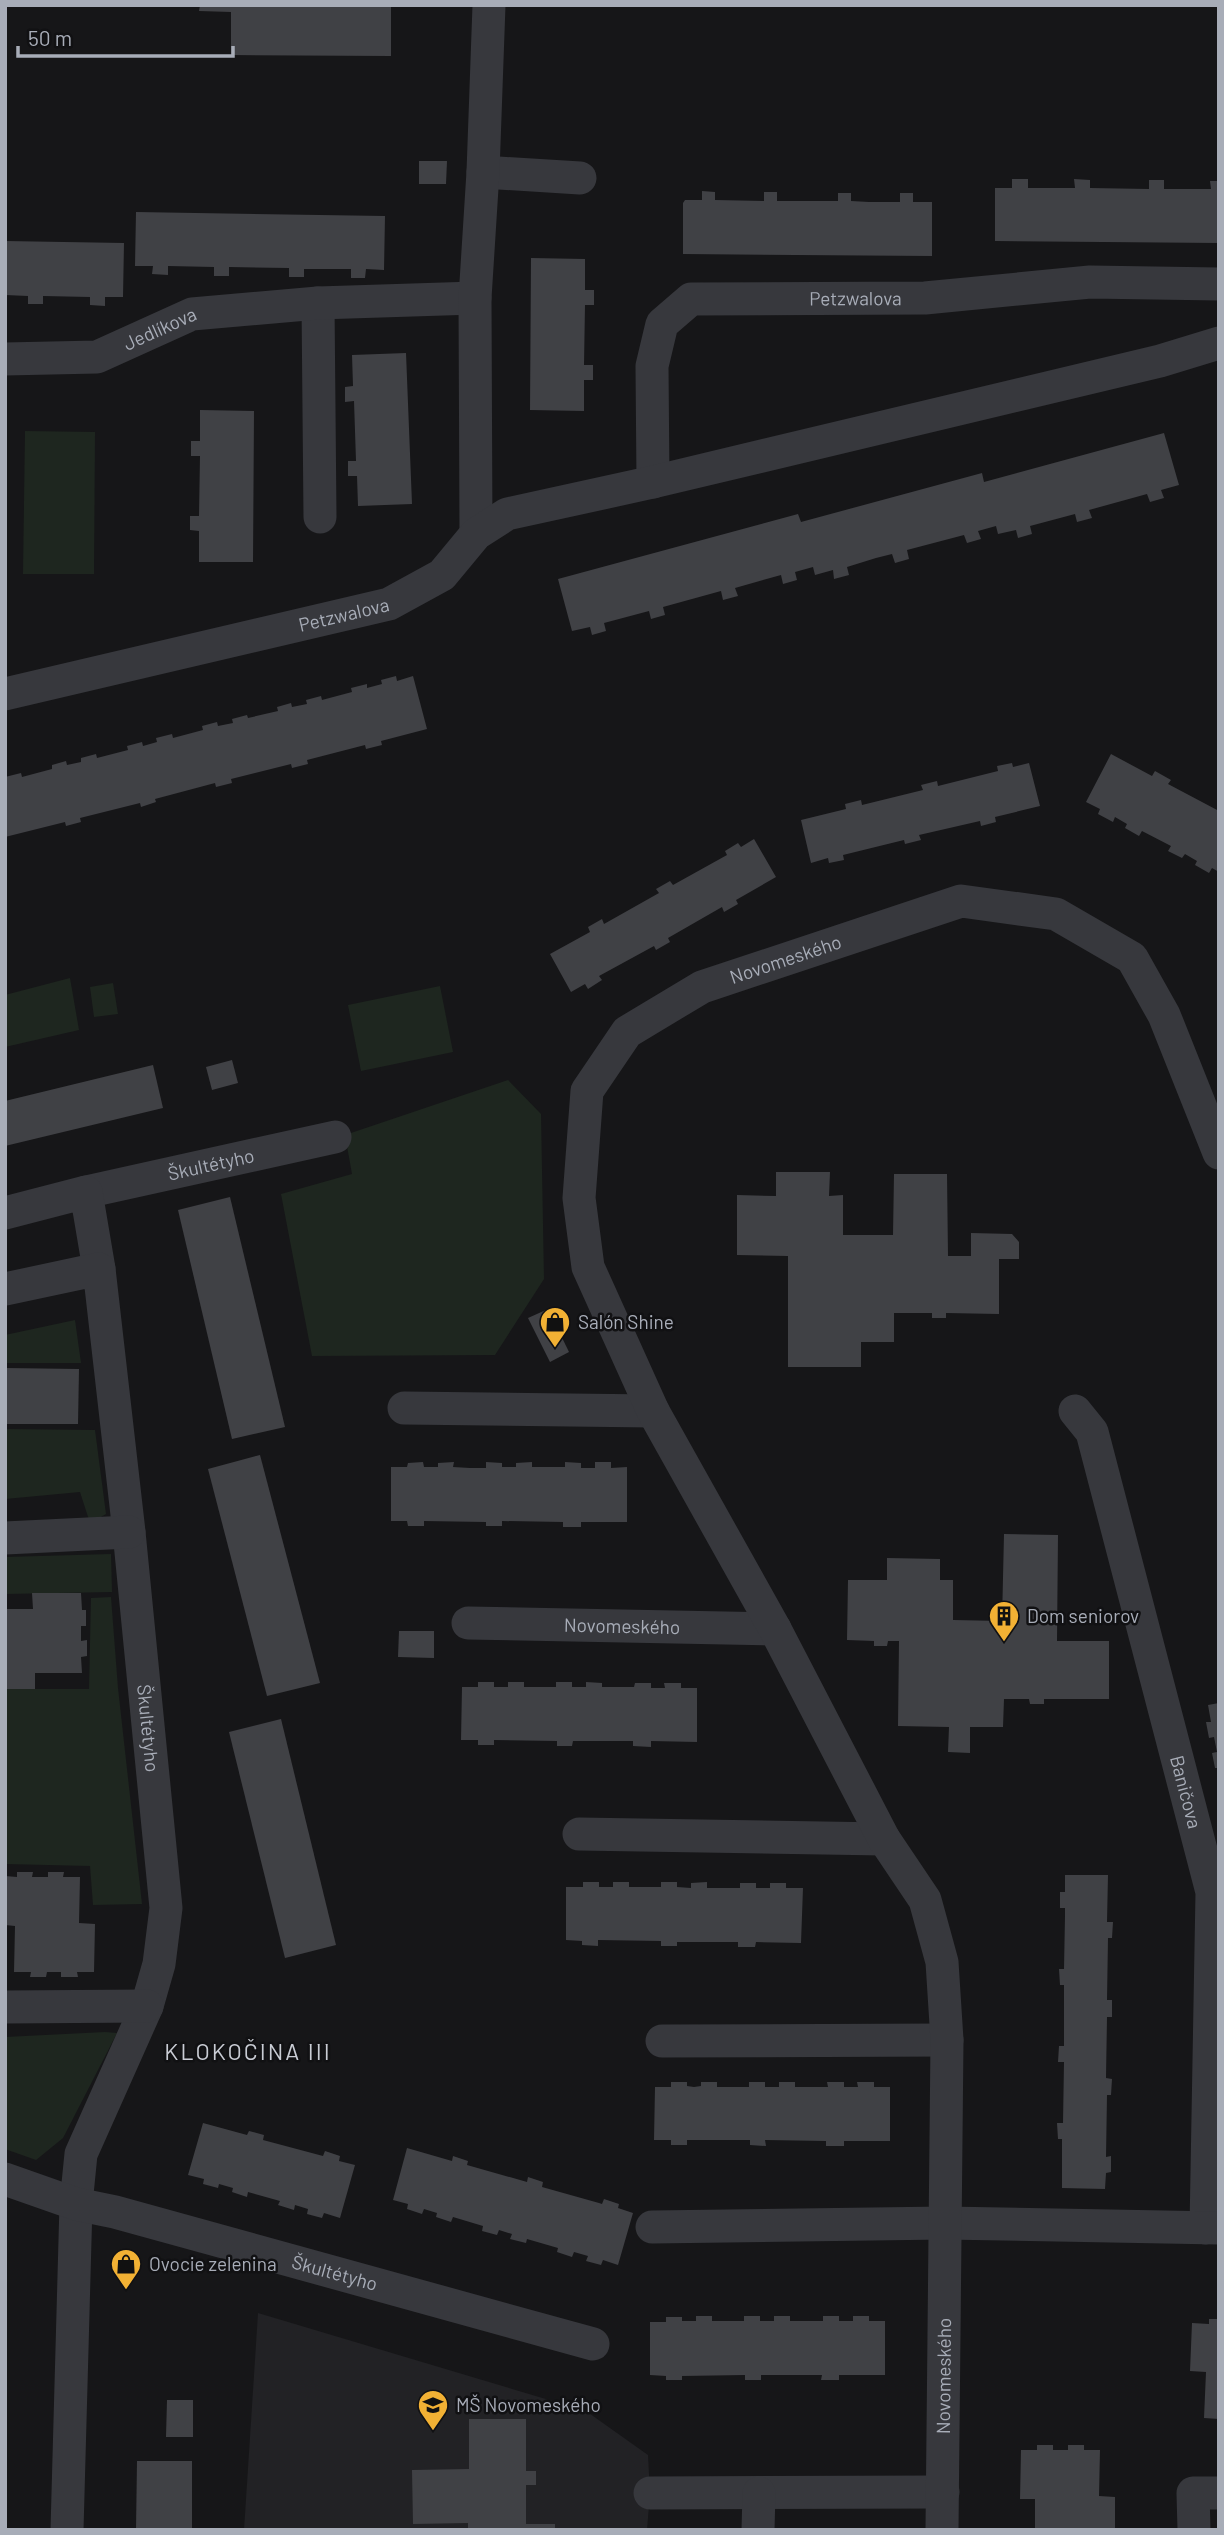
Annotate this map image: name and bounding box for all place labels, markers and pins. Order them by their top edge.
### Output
shop icon: Salón Shine [538,1305,572,1349]
place label: Salón Shine [578,1310,674,1333]
building icon: Dom seniorov [987,1599,1021,1643]
place label: Dom seniorov [1027,1604,1139,1627]
shop icon: Ovocie zelenina [109,2247,143,2291]
place label: Ovocie zelenina [149,2252,277,2275]
school or university icon: MŠ Novomeského [416,2388,450,2432]
place label: MŠ Novomeského [456,2393,601,2416]

